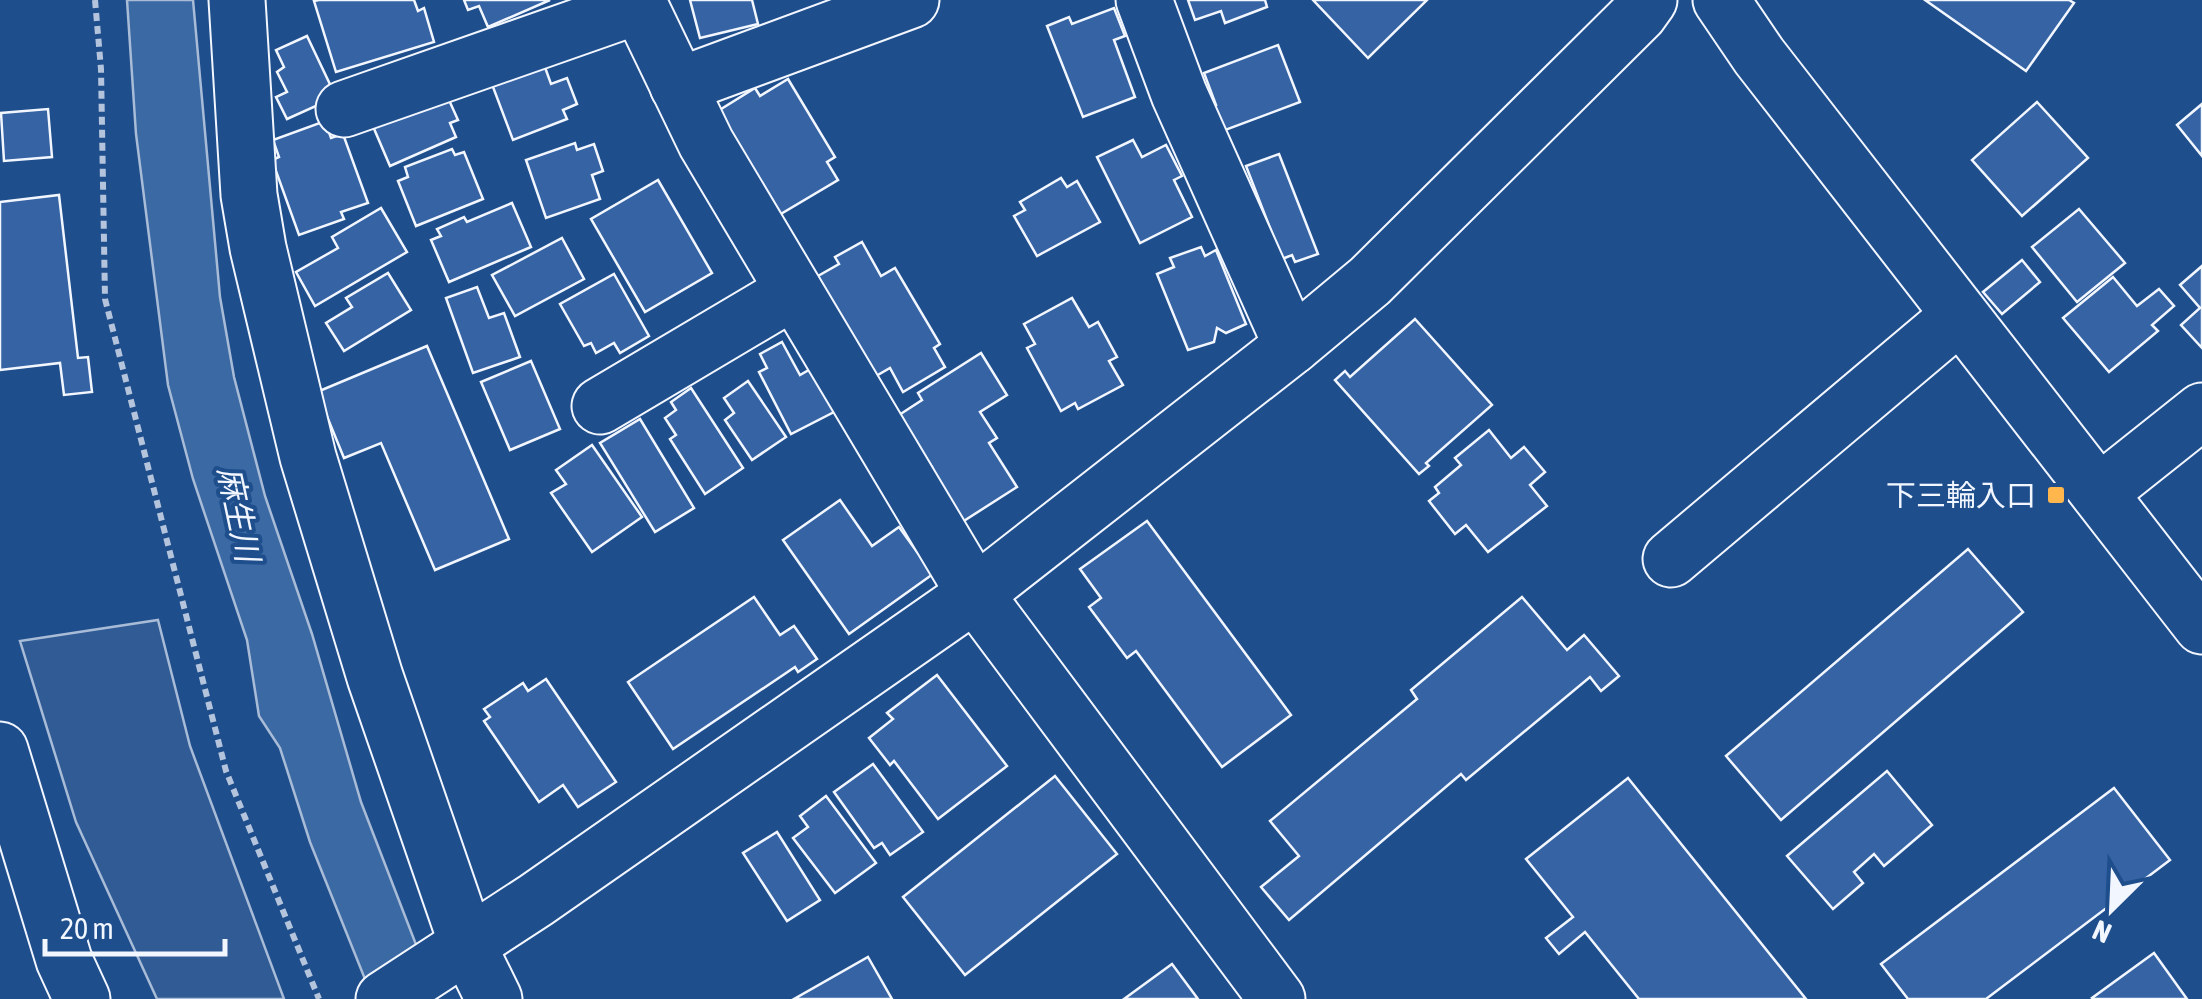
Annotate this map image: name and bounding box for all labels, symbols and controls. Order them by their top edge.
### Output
water label: 麻生川 [211,463,268,568]
place label: 下三輪入口 [1886,478,2036,512]
marker: 下三輪入口 [2045,484,2067,506]
north arrow [2062,859,2162,959]
scale bar [45,894,225,956]
text: 20 m [60,911,114,945]
text: N [2088,914,2116,950]

